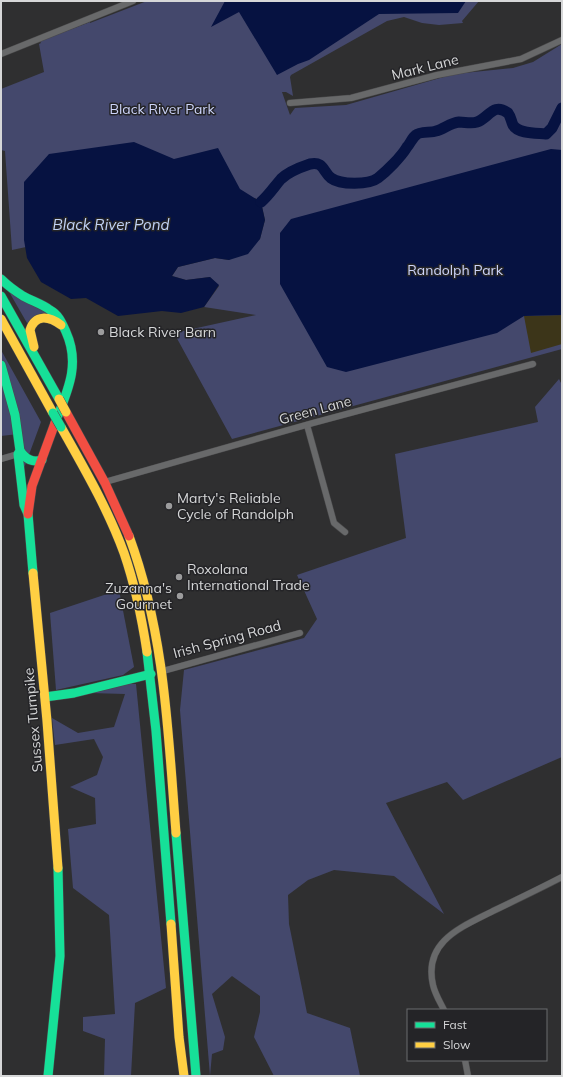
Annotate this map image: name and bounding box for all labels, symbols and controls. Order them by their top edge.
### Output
street label: Mark Lane [390,50,460,84]
park label: Black River Park [109,100,215,118]
water label: Black River Pond [53,215,169,234]
park label: Randolph Park [407,261,504,279]
place label: Black River Barn [109,323,216,341]
marker: Black River Barn [96,327,106,337]
street label: Green Lane [277,392,353,428]
place label: Marty's Reliable Cycle of Randolph [177,489,294,523]
marker: Marty's Reliable Cycle of Randolph [164,501,174,511]
place label: Roxolana International Trade [187,560,310,594]
marker: Roxolana International Trade [174,572,184,582]
place label: Zuzanna's Gourmet [105,579,172,613]
marker: Zuzanna's Gourmet [175,591,185,601]
street label: Irish Spring Road [171,616,283,662]
street label: Sussex Turnpike [19,667,47,773]
legend [407,1009,547,1061]
text: Fast [443,1017,467,1032]
text: Slow [443,1037,471,1052]

